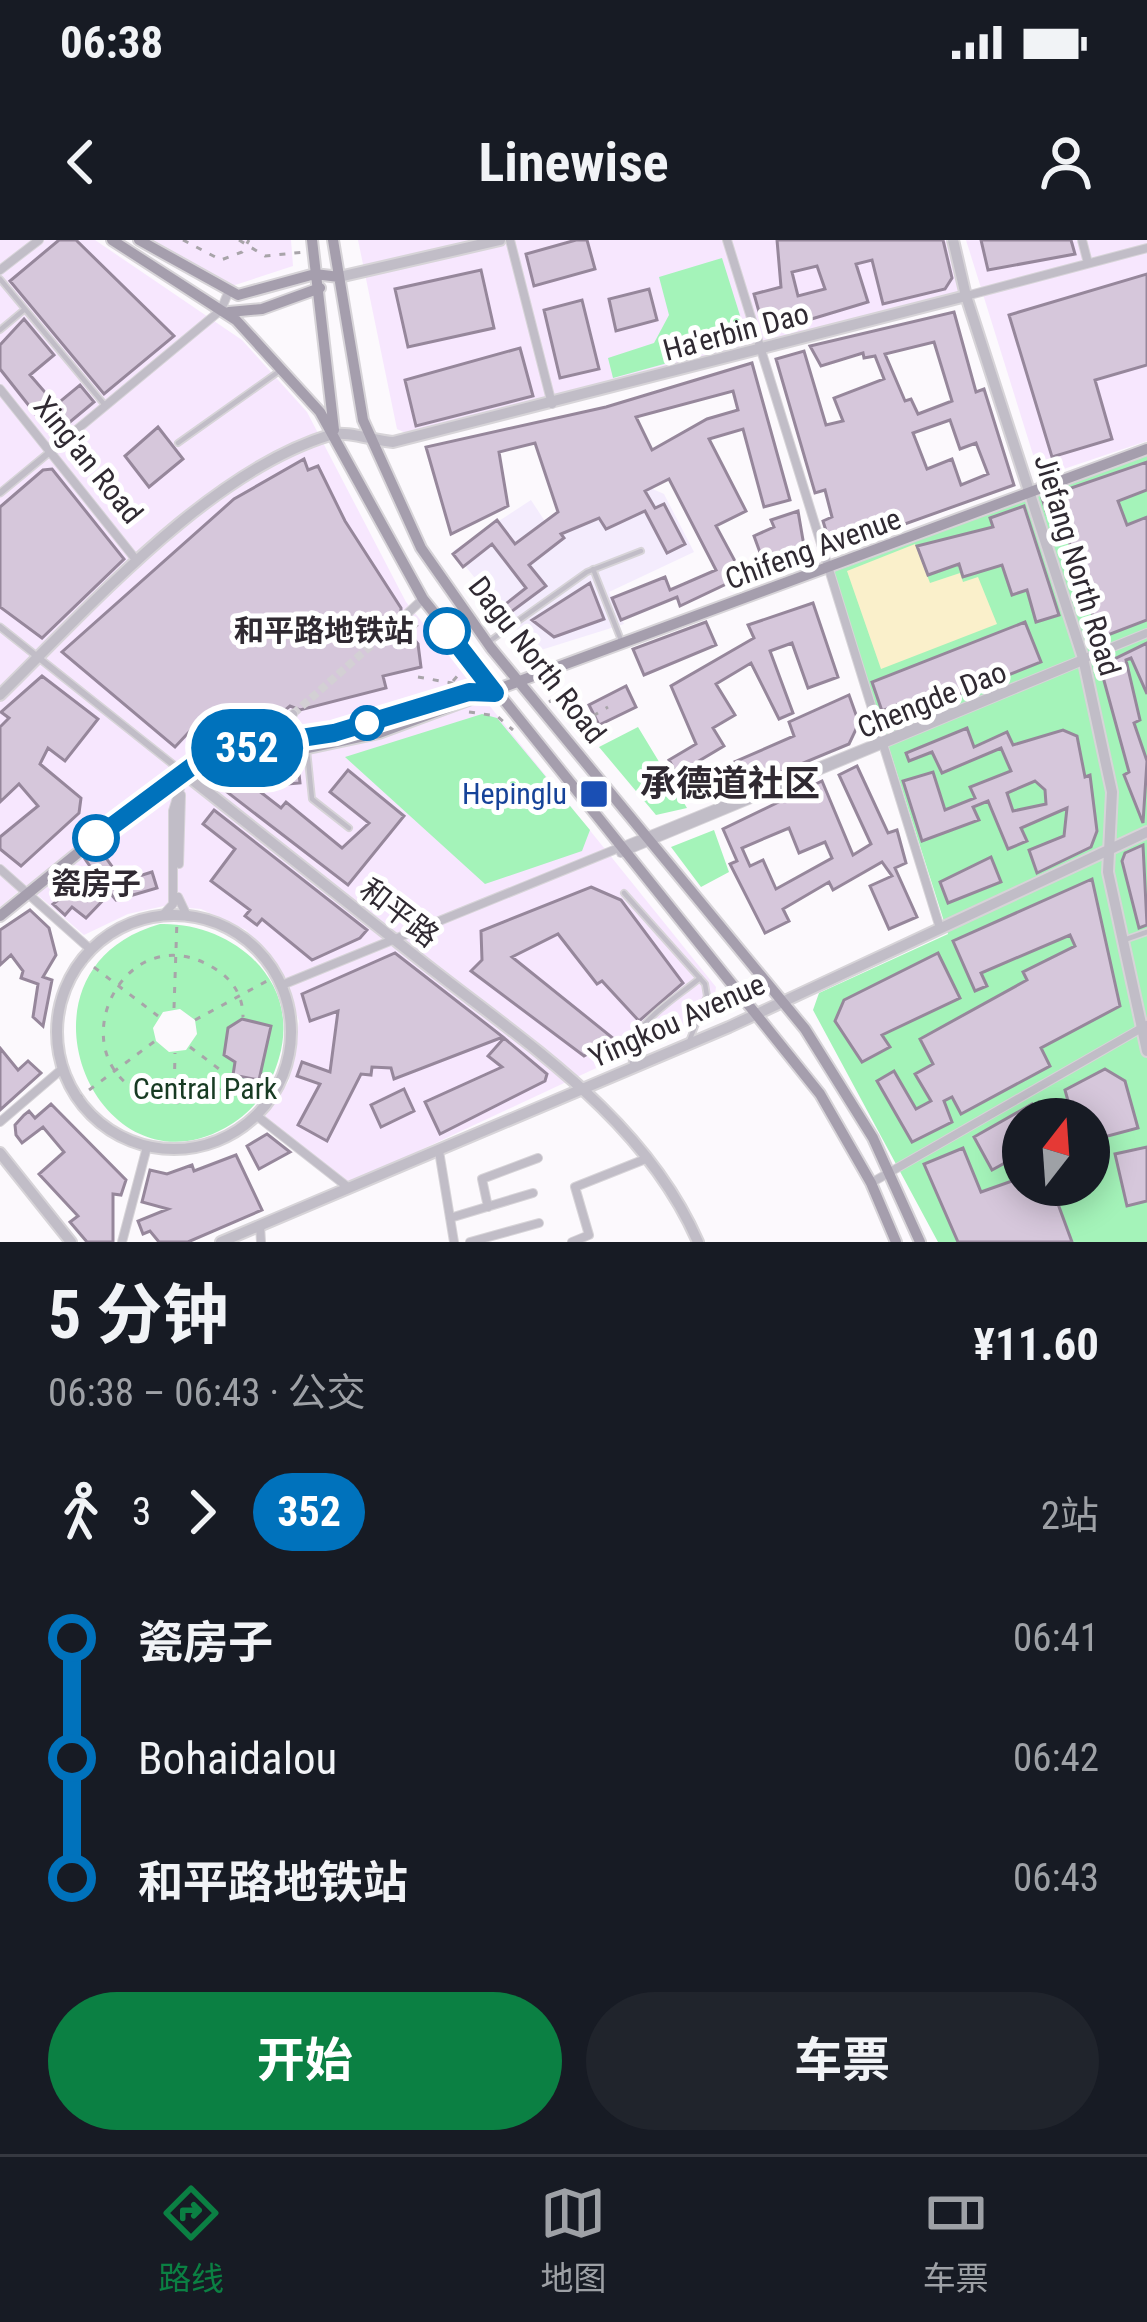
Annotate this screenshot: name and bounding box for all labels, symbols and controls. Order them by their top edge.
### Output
text: 06:38 [60,16,163,69]
icon: back [48,129,114,195]
icon: person [1033,129,1099,195]
text: Linewise [478,131,669,194]
street label: Ha'erbin Dao [659,295,812,368]
street label: Xing'an Road [27,389,150,530]
street label: Jiefang North Road [1027,450,1128,680]
street label: Chifeng Avenue [720,501,905,596]
street label: Dagu North Road [462,569,613,750]
marker: 和平路地铁站 [425,609,469,653]
place label: 和平路地铁站 [234,613,414,648]
street label: Chengde Dao [852,654,1011,745]
unlabelled marker [351,707,383,739]
line badge: 352 [178,709,316,787]
text: 352 [215,723,279,772]
district label: 承德道社区 [640,763,820,805]
place label: Hepinglu [462,776,567,811]
marker: Hepinglu [578,778,610,810]
marker: 瓷房子 [74,816,118,860]
place label: 瓷房子 [51,866,141,901]
street label: 和平路 [353,871,446,954]
street label: Yingkou Avenue [584,966,770,1075]
park label: Central Park [133,1071,278,1106]
north arrow [1002,1098,1110,1206]
map controls [1002,1098,1110,1206]
text: 5 分钟 [48,1277,229,1354]
text: ¥11.60 [974,1318,1099,1371]
text: 06:38 – 06:43 · 公交 [48,1370,366,1416]
icon: walk [48,1479,114,1545]
icon: forward [169,1479,235,1545]
text: 352 [277,1487,341,1536]
text: 3 [132,1489,151,1535]
text: 2站 [1041,1493,1099,1539]
text: 06:41 [1013,1615,1099,1661]
text: 瓷房子 [138,1616,273,1669]
text: Bohaidalou [138,1732,337,1785]
text: 06:42 [1013,1735,1099,1781]
text: 06:43 [1013,1855,1099,1901]
text: 和平路地铁站 [138,1856,408,1909]
button: 开始 [48,1992,562,2130]
button: 车票 [586,1992,1099,2130]
tab: 路线 [158,2180,224,2300]
tab: 地图 [540,2180,606,2300]
tab: 车票 [923,2180,989,2300]

